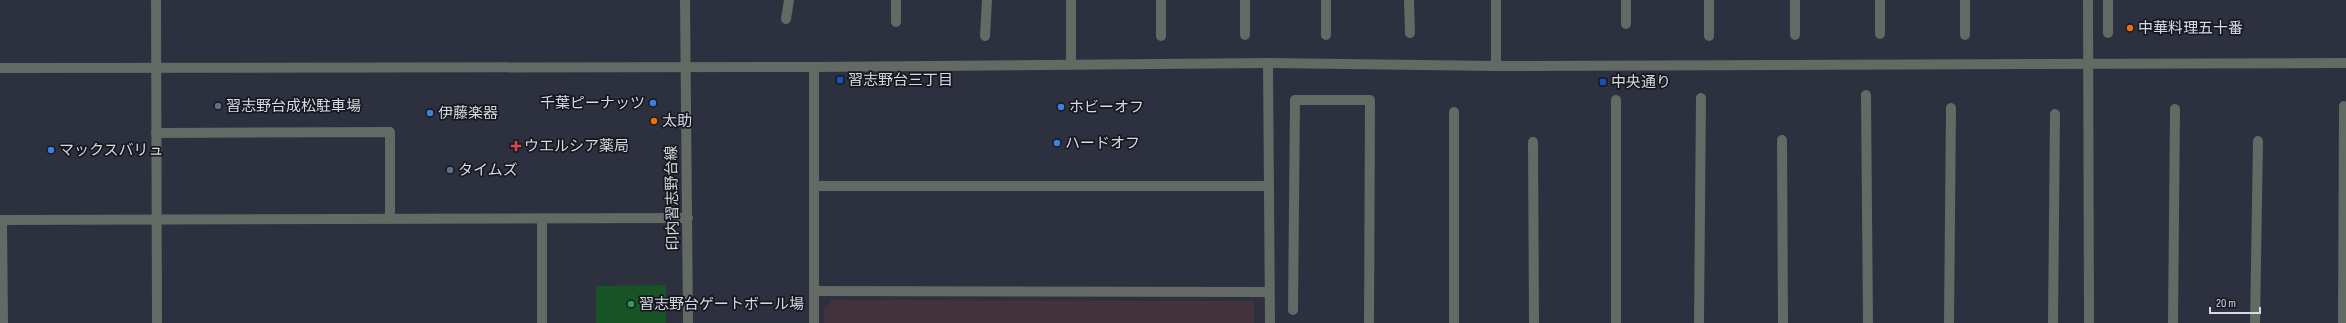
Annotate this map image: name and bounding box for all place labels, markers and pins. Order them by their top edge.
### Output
place label: 中華料理五十番 [2138,19,2243,38]
marker: 中華料理五十番 [2125,23,2135,33]
place label: 習志野台三丁目 [848,71,953,90]
place label: 中央通り [1611,73,1671,92]
marker: 習志野台三丁目 [835,75,845,85]
marker: 中央通り [1598,77,1608,87]
place label: 千葉ピーナッツ [540,94,645,113]
place label: 習志野台成松駐車場 [226,97,361,116]
marker: 千葉ピーナッツ [648,98,658,108]
place label: ホビーオフ [1069,98,1144,117]
marker: 習志野台成松駐車場 [213,101,223,111]
marker: ホビーオフ [1056,102,1066,112]
place label: 伊藤楽器 [438,104,498,123]
marker: 伊藤楽器 [425,108,435,118]
place label: 太助 [662,112,692,131]
marker: 太助 [649,116,659,126]
place label: ハードオフ [1065,134,1140,153]
place label: ウエルシア薬局 [524,137,629,156]
marker: ハードオフ [1052,138,1062,148]
place label: マックスバリュ [59,141,164,160]
marker: ウエルシア薬局 [511,141,521,151]
marker: マックスバリュ [46,145,56,155]
place label: タイムズ [458,161,518,180]
marker: タイムズ [445,165,455,175]
place label: 習志野台ゲートボール場 [639,295,804,314]
marker: 習志野台ゲートボール場 [626,299,636,309]

